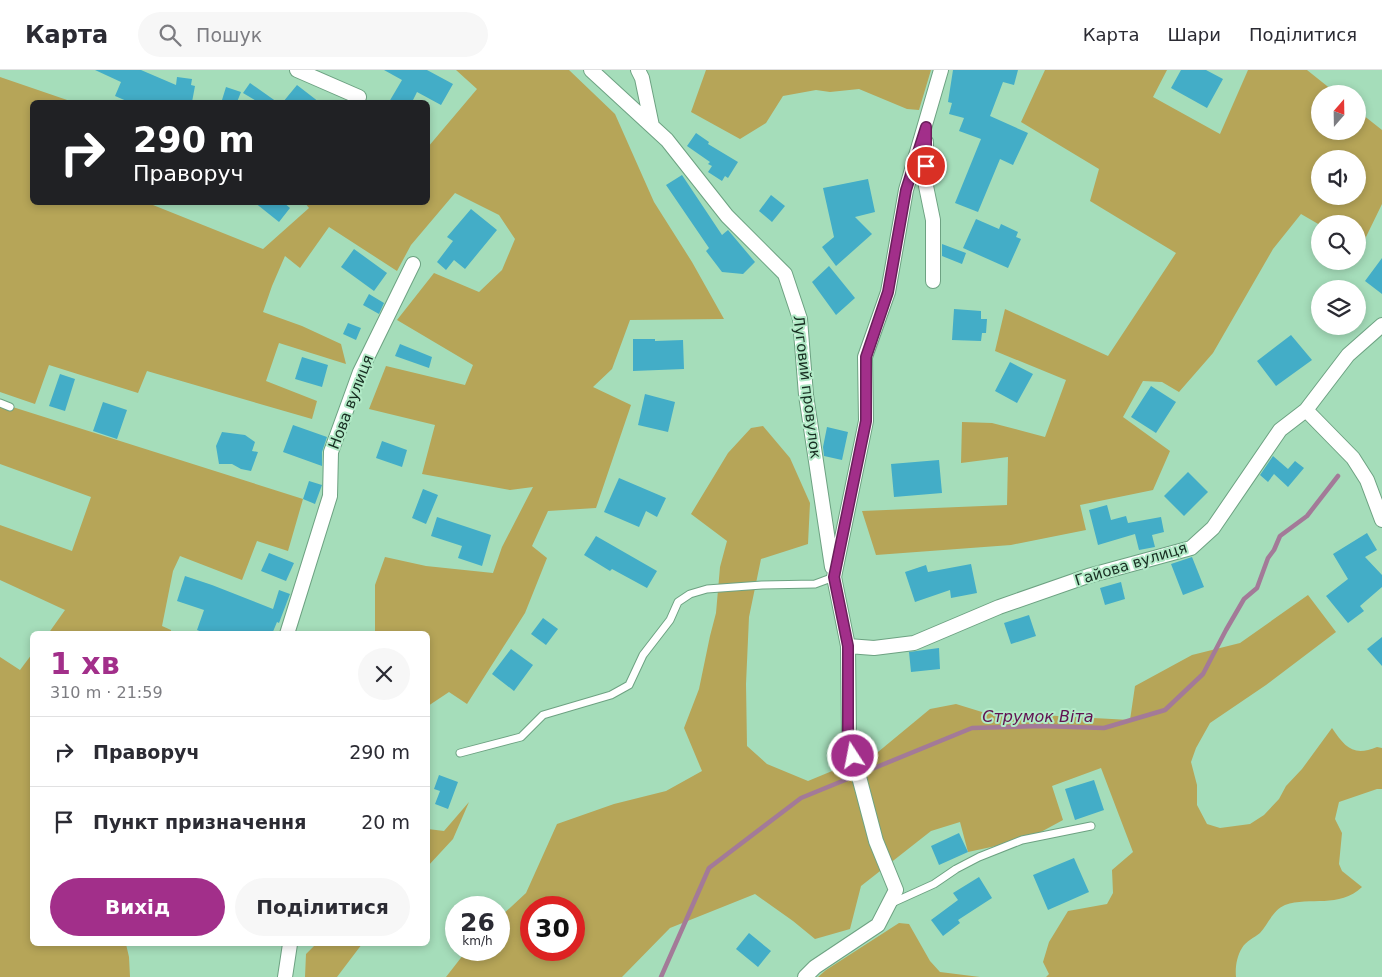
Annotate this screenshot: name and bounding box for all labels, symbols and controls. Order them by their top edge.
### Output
search box [138,12,488,57]
text: Карта [25,21,108,49]
icon: search [156,21,184,49]
text: Пошук [196,24,262,46]
text: Карта [1083,24,1139,45]
text: Шари [1167,24,1221,45]
text: Поділитися [1249,24,1357,45]
north arrow [1311,85,1366,140]
map controls [1311,85,1366,335]
icon: right [50,120,115,185]
text: 290 m [133,120,255,160]
pin [905,145,947,187]
button: sound [1311,150,1366,205]
icon: arrive [912,152,940,180]
text: Праворуч [133,161,243,186]
button: search [1311,215,1366,270]
button: layers [1311,280,1366,335]
street label: Луговий провулок [789,314,825,460]
street label: Нова вулиця [325,352,377,452]
street label: Гайова вулиця [1073,538,1189,590]
text: 1 хв [50,646,120,681]
button: close [358,648,410,700]
text: 310 m · 21:59 [50,683,163,702]
water label: Струмок Віта [982,707,1094,726]
position arrow [826,729,878,781]
icon: right [50,738,78,766]
text: Праворуч [93,741,199,763]
text: 290 m [349,741,410,763]
icon: arrive [50,808,78,836]
text: Пункт призначення [93,811,306,833]
text: 20 m [361,811,410,833]
button: Вихід [50,878,225,936]
button: Поділитися [235,878,410,936]
speed limit sign: 30 [520,896,585,961]
text: 26 [460,908,495,937]
text: km/h [462,934,493,948]

